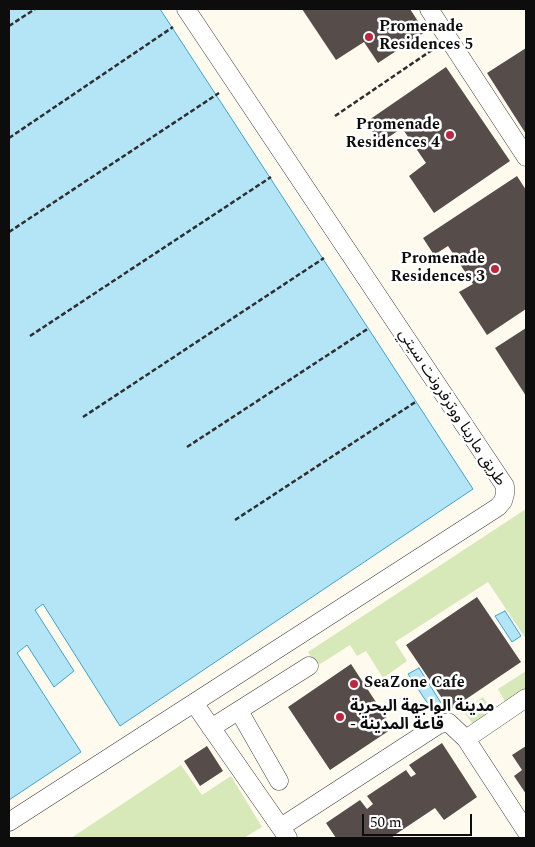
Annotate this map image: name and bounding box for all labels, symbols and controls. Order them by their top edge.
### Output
place label: Promenade Residences 5 [379,18,473,56]
marker: Promenade Residences 5 [363,31,375,43]
place label: Promenade Residences 4 [346,116,440,154]
marker: Promenade Residences 4 [444,129,456,141]
place label: Promenade Residences 3 [391,250,485,288]
marker: Promenade Residences 3 [489,263,501,275]
street label: طريق مارينا ووترفرونت سيتي [393,326,509,490]
place label: SeaZone Cafe [364,674,465,694]
marker: SeaZone Cafe [348,678,360,690]
place label: مدينة الواجهة البحرية - قاعة المدينة [350,698,494,736]
marker: مدينة الواجهة البحرية - قاعة المدينة [334,711,346,723]
scale bar [365,804,475,836]
text: 50 m [370,811,402,834]

